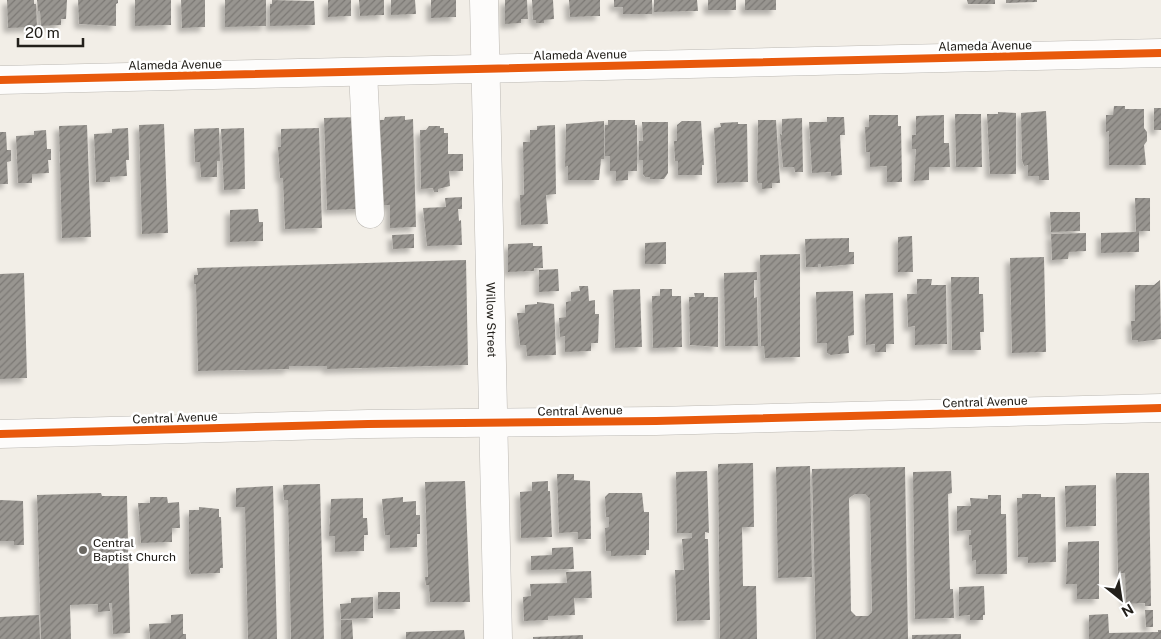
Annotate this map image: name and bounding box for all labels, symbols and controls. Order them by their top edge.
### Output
scale bar [18,15,82,47]
text: 20 m [25,24,60,41]
street label: Alameda Avenue [938,38,1032,54]
street label: Alameda Avenue [533,47,627,63]
street label: Alameda Avenue [128,57,222,73]
street label: Willow Street [483,282,499,358]
street label: Central Avenue [942,394,1028,410]
street label: Central Avenue [537,403,623,419]
street label: Central Avenue [132,410,218,426]
place label: Central Baptist Church [93,536,176,564]
marker: Central Baptist Church [77,544,89,556]
north arrow [1096,574,1146,624]
text: N [1119,601,1136,620]

